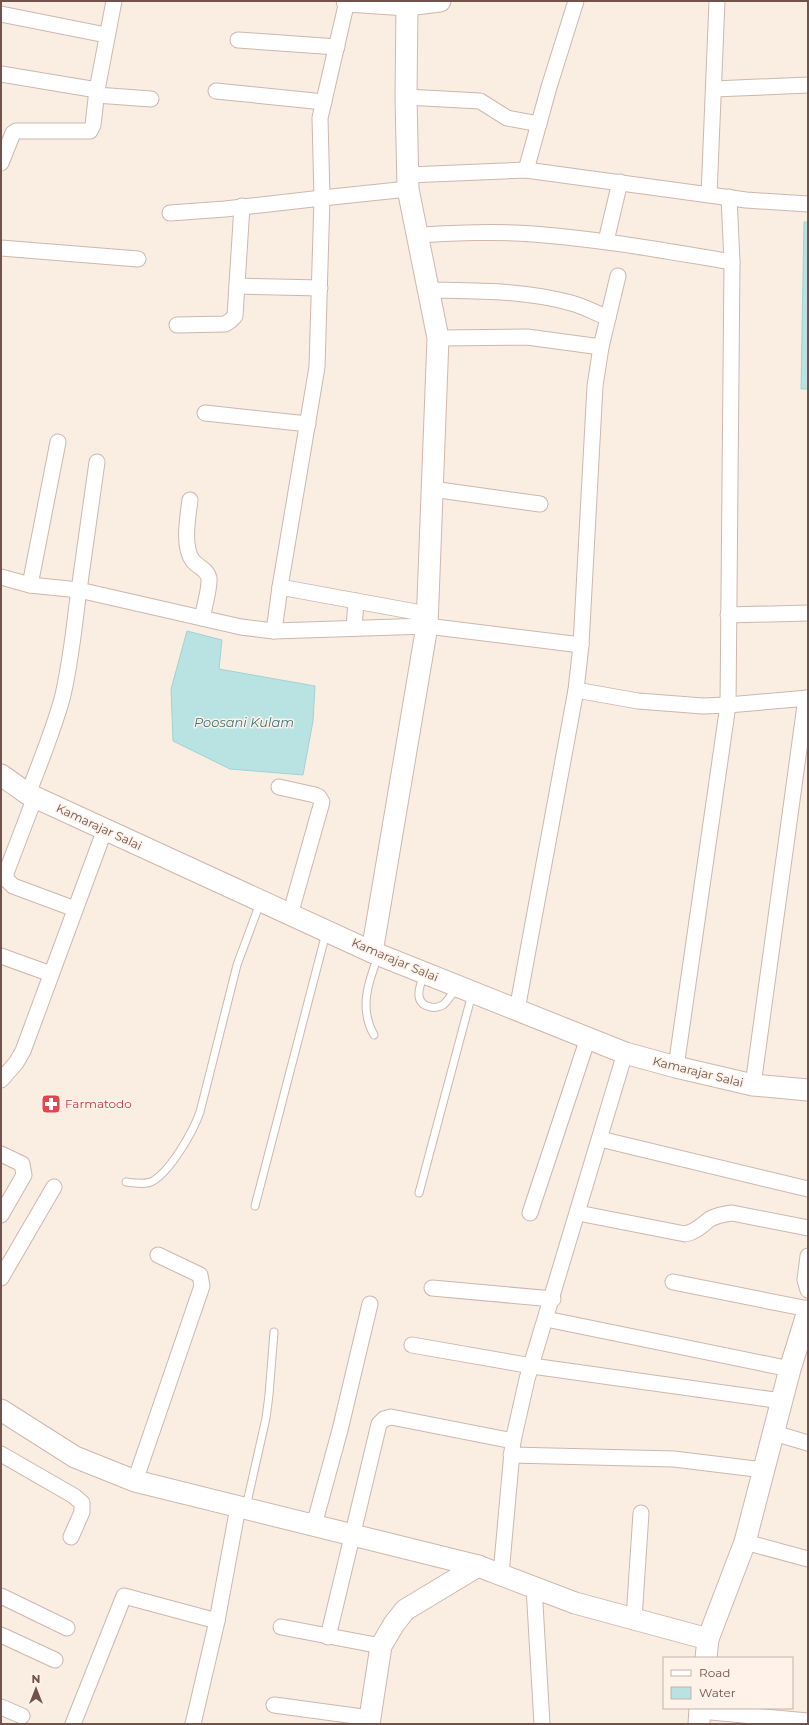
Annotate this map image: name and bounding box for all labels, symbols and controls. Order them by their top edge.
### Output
water label: Poosani Kulam [194,714,294,730]
street label: Kamarajar Salai [54,800,145,853]
street label: Kamarajar Salai [349,934,441,985]
street label: Kamarajar Salai [651,1053,745,1090]
pharmacy icon: Farmatodo [40,1093,62,1115]
place label: Farmatodo [65,1096,132,1111]
legend [663,1657,793,1709]
text: Road [699,1665,730,1680]
north arrow [16,1669,56,1709]
text: N [32,1672,40,1686]
text: Water [699,1685,736,1700]

